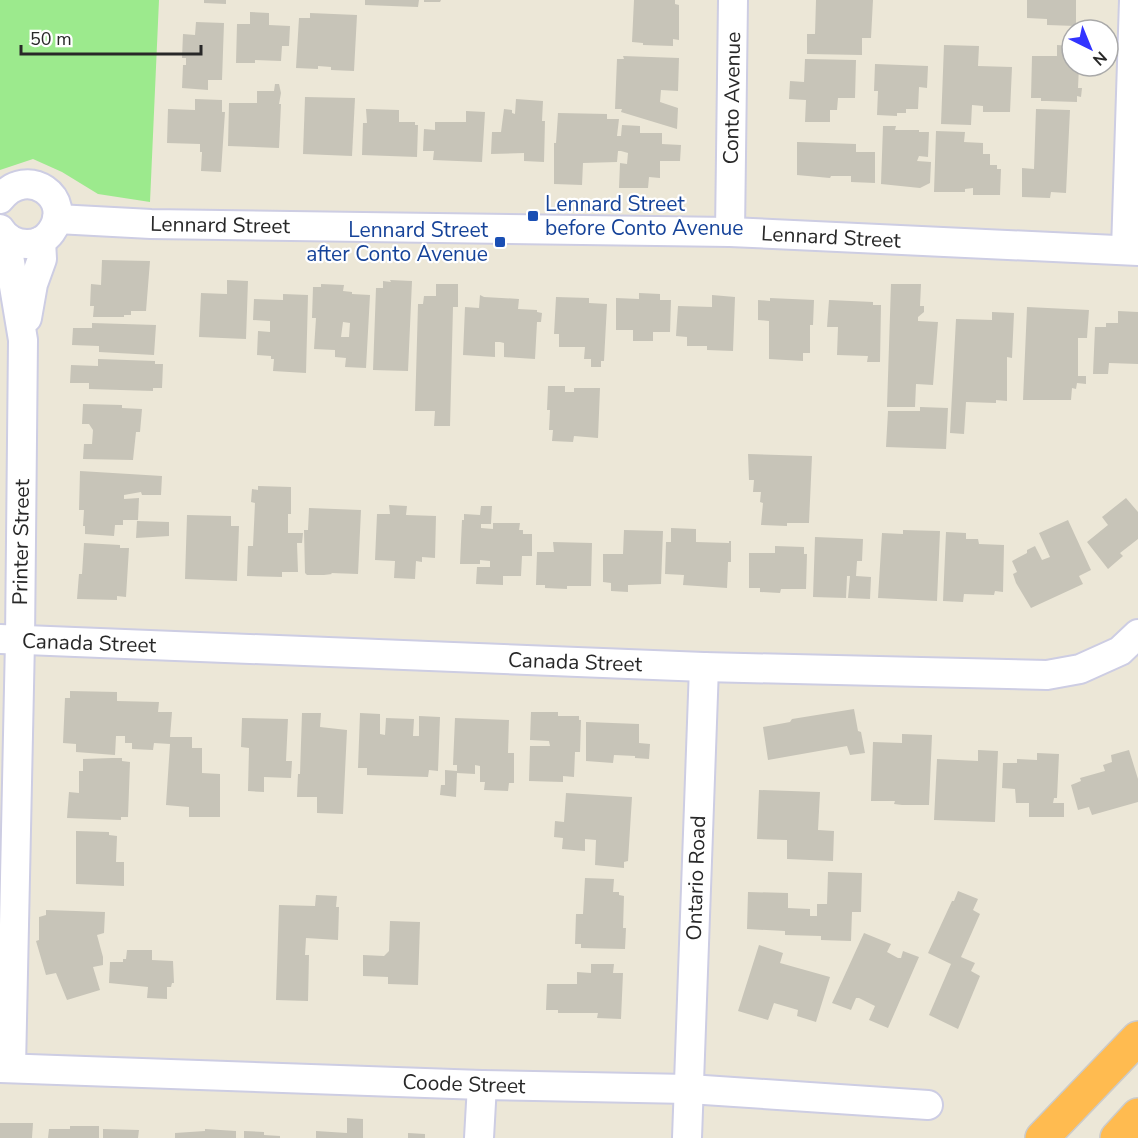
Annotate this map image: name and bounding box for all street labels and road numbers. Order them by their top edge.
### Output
street label: Conto Avenue [717,31,747,165]
street label: Lennard Street [150,210,291,240]
street label: Lennard Street [760,219,902,255]
street label: Printer Street [6,478,36,605]
street label: Canada Street [22,627,157,659]
street label: Canada Street [508,646,643,678]
street label: Ontario Road [680,815,712,941]
street label: Coode Street [402,1068,527,1100]

